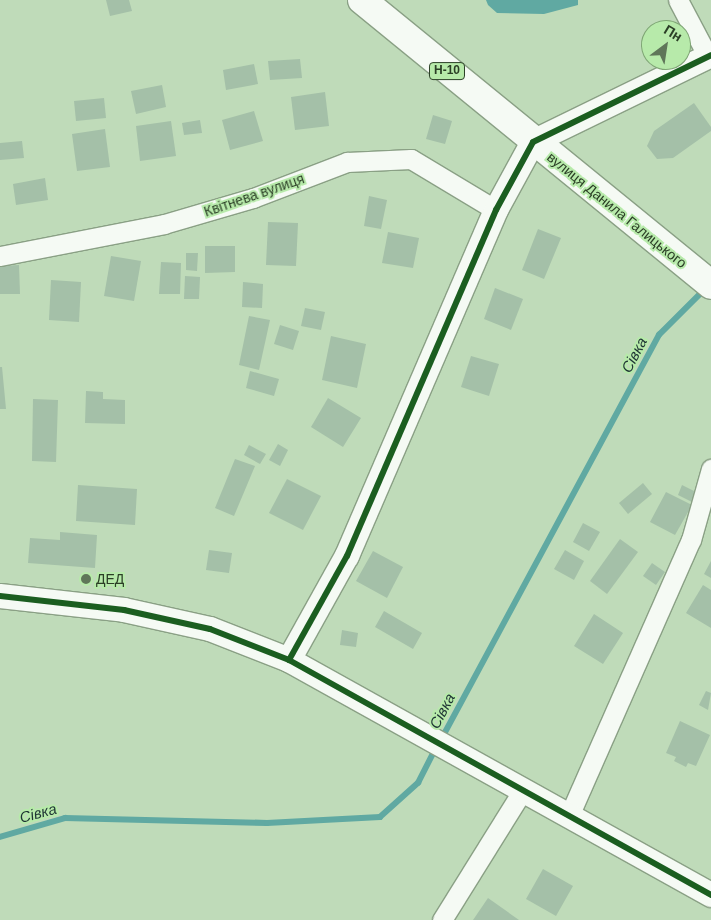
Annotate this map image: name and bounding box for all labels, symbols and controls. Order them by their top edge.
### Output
north arrow [641,20,691,70]
text: Пн [661,21,685,45]
road number: Н-10 [428,61,466,80]
street label: вулиця Данила Галицького [544,149,690,271]
street label: Квітнева вулиця [202,170,306,220]
water label: Сівка [617,334,651,376]
place label: ДЕД [96,571,124,587]
marker: ДЕД [80,573,92,585]
water label: Сівка [425,690,459,732]
water label: Сівка [18,799,58,827]

